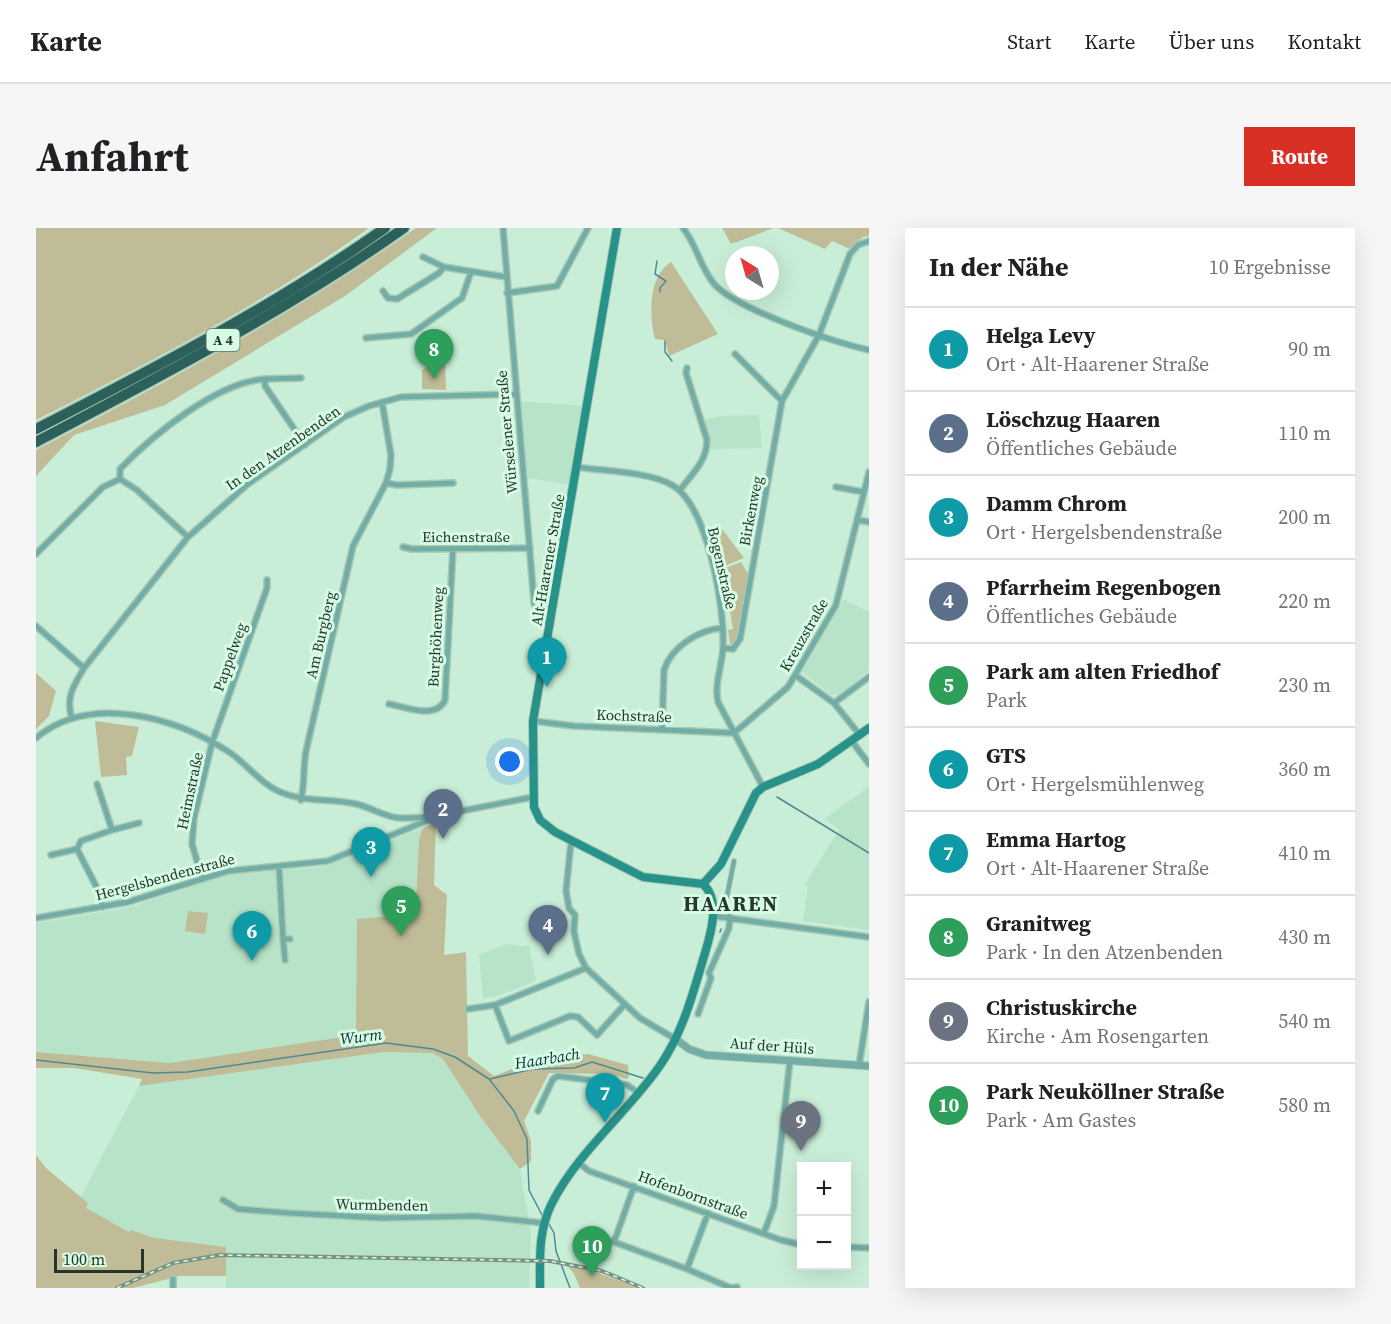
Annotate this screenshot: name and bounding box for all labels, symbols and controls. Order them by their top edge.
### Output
text: Karte [30,22,102,60]
text: Start [1007,27,1051,56]
text: Karte [1084,27,1135,56]
text: Über uns [1168,27,1254,56]
text: Kontakt [1287,27,1361,56]
text: Anfahrt [36,127,188,185]
button: Route [1244,127,1355,186]
north arrow [725,246,779,300]
text: In der Nähe [929,249,1069,285]
text: 10 Ergebnisse [1209,253,1331,281]
text: Helga Levy [986,320,1096,350]
road number: A 4 [206,329,240,351]
pin: 8 [414,330,454,379]
text: 1 [943,335,954,363]
text: 90 m [1288,335,1331,363]
text: Ort · Alt-Haarener Straße [986,350,1209,378]
street label: Würselener Straße [491,369,522,495]
street label: In den Atzenbenden [221,400,344,495]
text: Löschzug Haaren [986,404,1160,434]
text: 2 [943,419,954,447]
text: 110 m [1278,419,1331,447]
text: Öffentliches Gebäude [986,434,1177,462]
street label: Birkenweg [733,474,768,548]
text: Damm Chrom [986,488,1127,518]
street label: Alt-Haarener Straße [526,492,570,628]
text: 3 [943,503,954,531]
text: 200 m [1278,503,1331,531]
text: Ort · Hergelsbendenstraße [986,518,1222,546]
street label: Bogenstraße [703,525,742,611]
street label: Eichenstraße [422,526,510,547]
text: Pfarrheim Regenbogen [986,572,1221,602]
street label: Burghöhenweg [422,586,449,688]
text: 4 [943,587,954,615]
text: 220 m [1278,587,1331,615]
street label: Am Burgberg [300,589,341,681]
street label: Kreuzstraße [774,594,833,675]
text: Öffentliches Gebäude [986,602,1177,630]
street label: Pappelweg [207,619,252,694]
pin: 1 [528,638,566,687]
text: Park am alten Friedhof [986,656,1219,686]
text: 5 [943,671,954,699]
text: 230 m [1278,671,1331,699]
text: Park [986,686,1027,714]
street label: Kochstraße [596,704,673,727]
text: GTS [986,740,1026,770]
your location [495,747,524,776]
street label: Heimstraße [171,750,208,832]
text: 6 [943,755,954,783]
text: 360 m [1278,755,1331,783]
text: Ort · Hergelsmühlenweg [986,770,1204,798]
pin: 2 [424,790,462,839]
text: Emma Hartog [986,824,1126,854]
pin: 3 [352,828,390,877]
text: 7 [943,839,954,867]
text: 410 m [1278,839,1331,867]
street label: Hergelsbendenstraße [93,848,237,905]
text: Ort · Alt-Haarener Straße [986,854,1209,882]
pin: 5 [382,886,421,936]
district label: HAAREN [683,889,779,918]
pin: 4 [528,906,568,955]
text: Granitweg [986,908,1091,938]
pin: 6 [232,912,272,961]
text: 8 [943,923,954,951]
text: 430 m [1278,923,1331,951]
text: Park · In den Atzenbenden [986,938,1223,966]
text: Christuskirche [986,992,1137,1022]
text: 9 [943,1007,954,1035]
text: 540 m [1278,1007,1331,1035]
text: Kirche · Am Rosengarten [986,1022,1209,1050]
water label: Wurm [339,1023,383,1049]
street label: Auf der Hüls [729,1032,815,1059]
water label: Haarbach [512,1042,582,1074]
pin: 7 [586,1074,624,1123]
text: Park Neuköllner Straße [986,1076,1224,1106]
text: 10 [938,1091,959,1119]
text: 580 m [1278,1091,1331,1119]
pin: 9 [782,1102,820,1151]
text: Park · Am Gastes [986,1106,1136,1134]
map controls [797,1162,851,1270]
button: + [797,1162,851,1216]
street label: Hofenbornstraße [635,1165,751,1224]
street label: Wurmbenden [335,1193,429,1216]
button: − [797,1216,851,1270]
pin: 10 [572,1226,612,1276]
scale bar [54,1246,144,1274]
text: 100 m [63,1248,105,1270]

